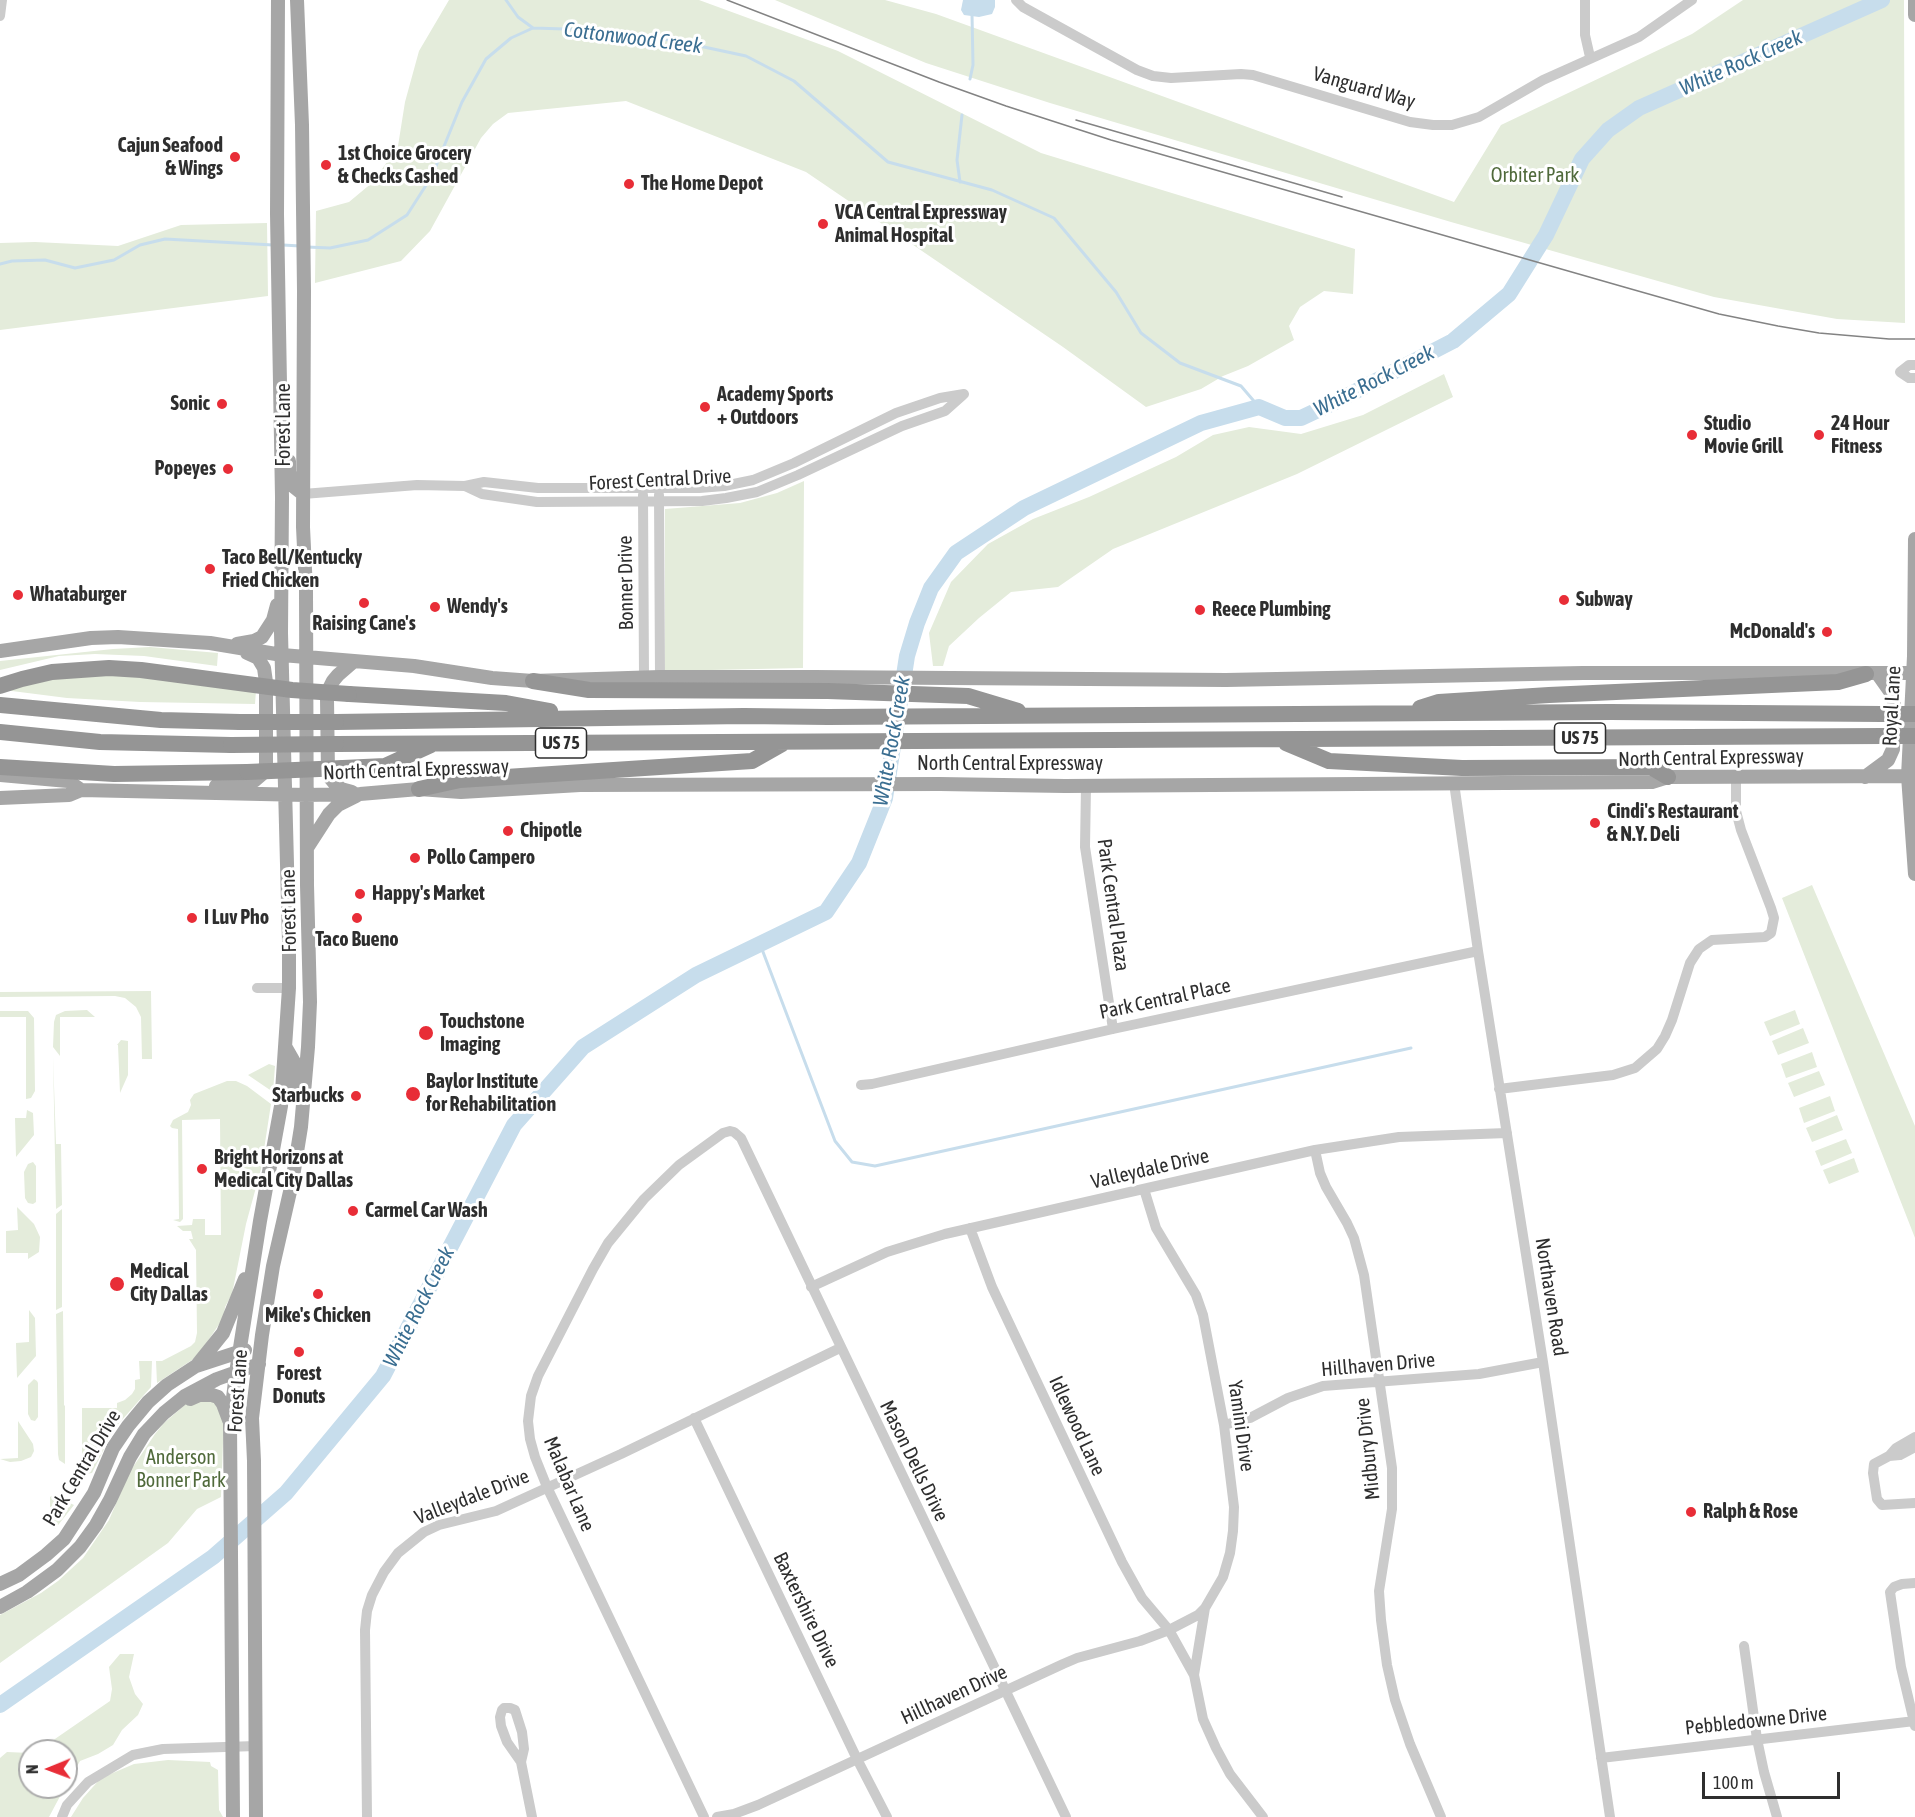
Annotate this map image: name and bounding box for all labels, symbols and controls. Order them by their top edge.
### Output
water label: Cottonwood Creek [562,17,704,59]
water label: White Rock Creek [1676,25,1806,101]
street label: Vanguard Way [1310,62,1418,114]
place label: Cajun Seafood & Wings [117,134,223,181]
place label: 1st Choice Grocery & Checks Cashed [338,142,471,189]
marker: Cajun Seafood & Wings [228,150,242,164]
marker: 1st Choice Grocery & Checks Cashed [319,158,333,172]
park label: Orbiter Park [1491,164,1579,188]
place label: The Home Depot [641,172,763,196]
marker: The Home Depot [622,177,636,191]
place label: VCA Central Expressway Animal Hospital [835,201,1007,248]
marker: VCA Central Expressway Animal Hospital [816,217,830,231]
water label: White Rock Creek [1310,340,1438,422]
street label: Forest Lane [272,383,296,467]
place label: Academy Sports + Outdoors [717,383,833,430]
place label: Sonic [171,392,210,416]
marker: Sonic [215,397,229,411]
marker: Academy Sports + Outdoors [698,400,712,414]
place label: Studio Movie Grill [1704,412,1783,459]
place label: 24 Hour Fitness [1831,412,1889,459]
marker: Studio Movie Grill [1685,428,1699,442]
marker: 24 Hour Fitness [1812,428,1826,442]
place label: Popeyes [154,457,216,481]
marker: Popeyes [221,462,235,476]
street label: Forest Central Drive [588,464,732,496]
street label: Bonner Drive [613,535,639,631]
place label: Taco Bell/Kentucky Fried Chicken [222,546,362,593]
marker: Taco Bell/Kentucky Fried Chicken [203,562,217,576]
place label: Whataburger [30,583,126,607]
marker: Whataburger [11,588,25,602]
place label: Subway [1576,588,1633,612]
marker: Subway [1557,593,1571,607]
place label: Wendy's [447,595,508,619]
marker: Raising Cane's [357,596,371,610]
place label: Reece Plumbing [1212,598,1331,622]
marker: Wendy's [428,600,442,614]
marker: Reece Plumbing [1193,603,1207,617]
place label: Raising Cane's [312,612,416,636]
place label: McDonald's [1730,620,1815,644]
marker: McDonald's [1820,625,1834,639]
street label: Royal Lane [1878,665,1906,747]
water label: White Rock Creek [868,674,916,808]
road number: US 75 [1554,723,1606,753]
road number: US 75 [536,728,586,758]
street label: North Central Expressway [1618,744,1804,772]
street label: North Central Expressway [917,752,1103,776]
street label: North Central Expressway [323,755,509,785]
place label: Cindi's Restaurant & N.Y. Deli [1607,800,1739,847]
marker: Cindi's Restaurant & N.Y. Deli [1588,816,1602,830]
place label: Chipotle [520,819,582,843]
marker: Chipotle [501,824,515,838]
street label: Park Central Plaza [1092,837,1134,973]
place label: Pollo Campero [427,846,535,870]
marker: Pollo Campero [408,851,422,865]
street label: Forest Lane [276,869,302,953]
place label: Happy's Market [372,882,485,906]
marker: Happy's Market [353,887,367,901]
place label: I Luv Pho [204,906,269,930]
marker: I Luv Pho [185,911,199,925]
marker: Taco Bueno [350,911,364,925]
place label: Taco Bueno [315,928,399,952]
street label: Park Central Place [1097,973,1233,1025]
place label: Touchstone Imaging [440,1010,525,1057]
marker: Touchstone Imaging [417,1024,435,1042]
place label: Baylor Institute for Rehabilitation [426,1070,556,1117]
place label: Starbucks [272,1084,344,1108]
marker: Baylor Institute for Rehabilitation [404,1085,422,1103]
marker: Starbucks [349,1089,363,1103]
street label: Valleydale Drive [1089,1144,1211,1194]
place label: Bright Horizons at Medical City Dallas [214,1146,353,1193]
marker: Bright Horizons at Medical City Dallas [195,1162,209,1176]
place label: Carmel Car Wash [365,1199,488,1223]
marker: Carmel Car Wash [346,1204,360,1218]
street label: Northaven Road [1530,1236,1572,1358]
water label: White Rock Creek [378,1243,460,1371]
place label: Medical City Dallas [130,1260,208,1307]
marker: Medical City Dallas [108,1275,126,1293]
marker: Mike's Chicken [311,1287,325,1301]
place label: Mike's Chicken [265,1304,371,1328]
marker: Forest Donuts [292,1345,306,1359]
street label: Hillhaven Drive [1320,1348,1436,1382]
street label: Forest Lane [223,1349,253,1433]
place label: Forest Donuts [273,1362,325,1409]
street label: Idlewood Lane [1043,1372,1111,1480]
street label: Yamini Drive [1223,1379,1259,1473]
street label: Mason Dells Drive [874,1397,954,1525]
street label: Midbury Drive [1351,1397,1385,1501]
street label: Park Central Drive [38,1406,126,1530]
street label: Malabar Lane [538,1433,600,1535]
park label: Anderson Bonner Park [136,1446,226,1493]
street label: Valleydale Drive [412,1464,532,1530]
place label: Ralph & Rose [1703,1500,1798,1524]
marker: Ralph & Rose [1684,1505,1698,1519]
street label: Baxtershire Drive [768,1548,844,1672]
street label: Hillhaven Drive [897,1660,1011,1730]
street label: Pebbledowne Drive [1684,1702,1828,1740]
north arrow [18,1739,78,1799]
scale bar [1705,1760,1843,1798]
text: N [23,1764,41,1774]
text: 100 m [1713,1772,1754,1793]

